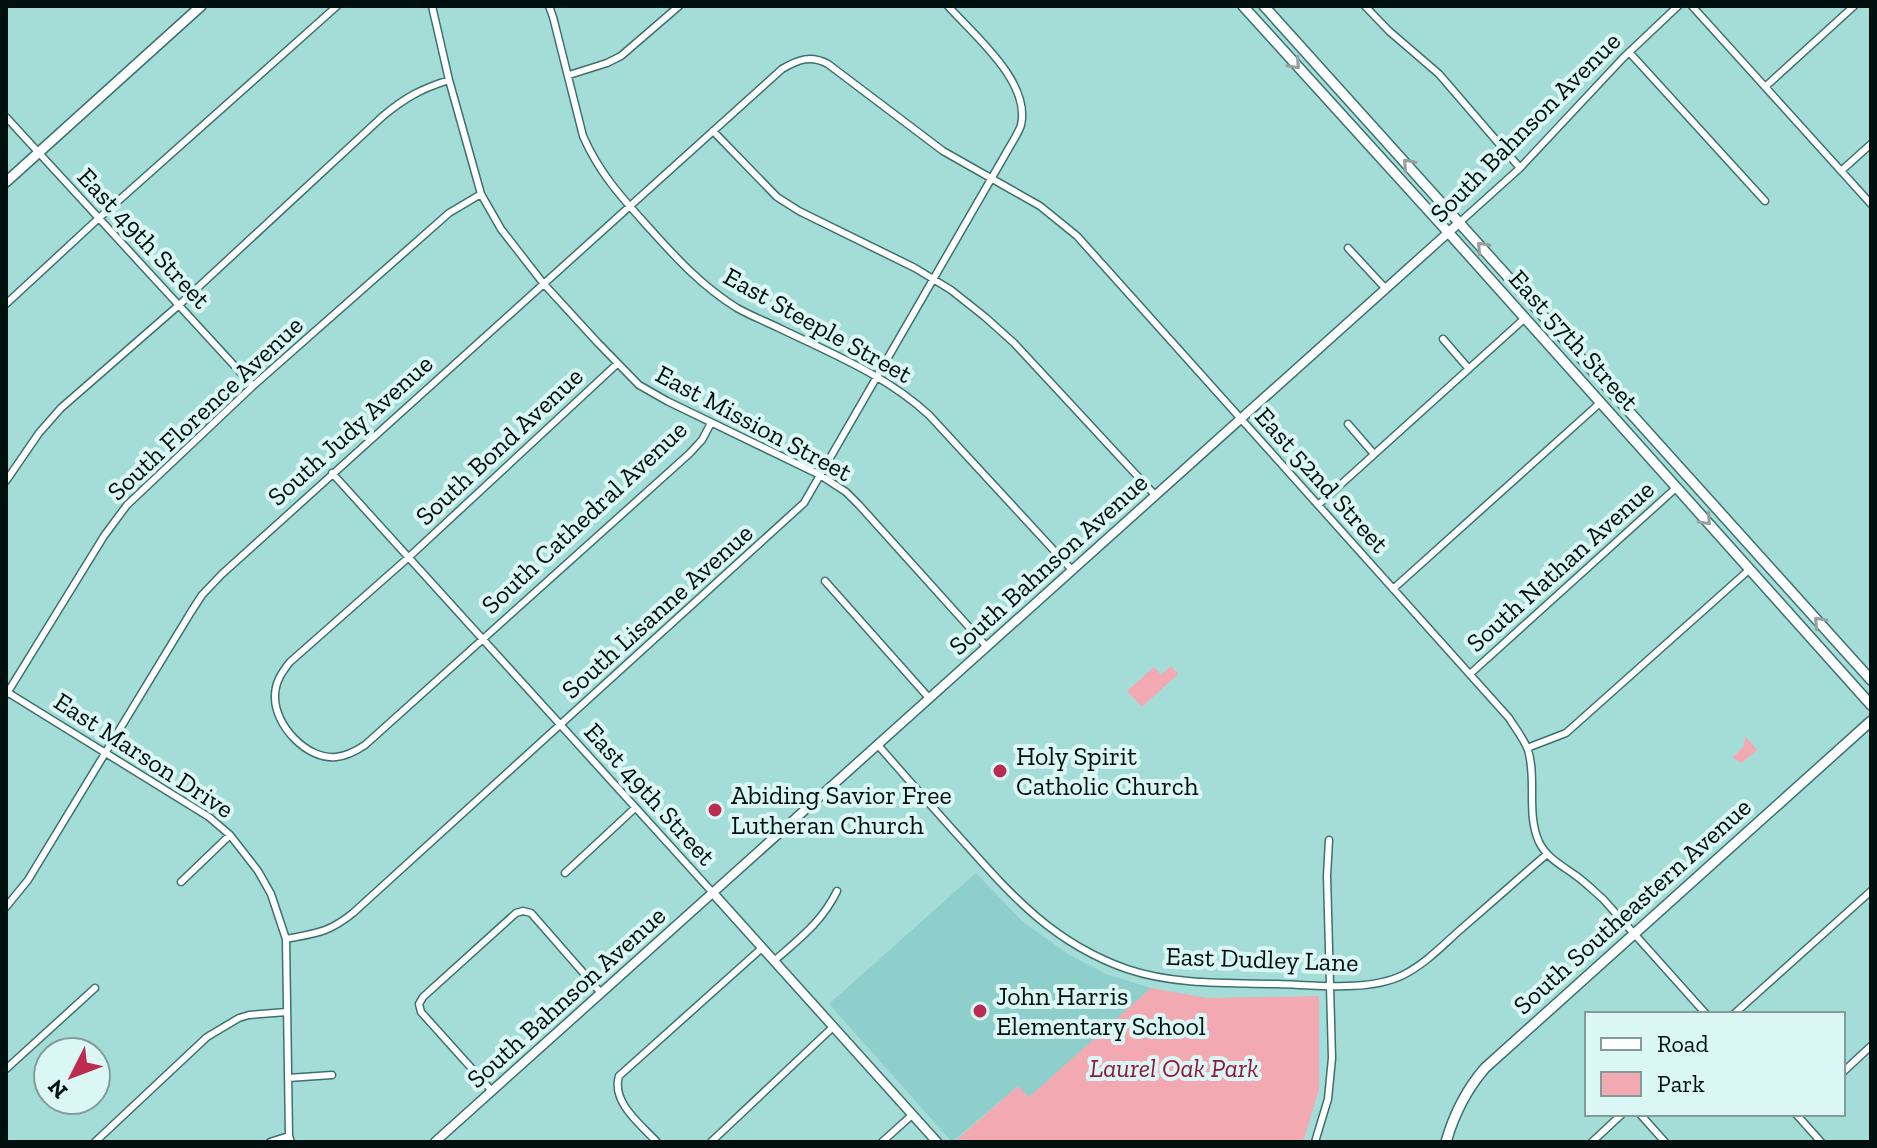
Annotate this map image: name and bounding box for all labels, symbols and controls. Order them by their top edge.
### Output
street label: South Bahnson Avenue [1423,25,1627,229]
one-way arrow [1286,54,1300,69]
one-way arrow [1403,159,1417,174]
street label: East 49th Street [71,161,218,315]
one-way arrow [1477,241,1492,256]
street label: East Steeple Street [718,260,918,390]
street label: East 57th Street [1502,263,1646,417]
street label: South Florence Avenue [100,309,310,507]
street label: South Judy Avenue [261,347,439,513]
street label: East Mission Street [650,358,858,488]
street label: South Bond Avenue [409,360,589,532]
street label: East 52nd Street [1248,401,1396,560]
street label: South Cathedral Avenue [475,413,693,621]
street label: South Bahnson Avenue [942,466,1154,662]
street label: South Nathan Avenue [1459,473,1661,659]
one-way arrow [1696,510,1711,525]
street label: South Lisanne Avenue [555,517,759,705]
one-way arrow [1814,617,1829,632]
street label: East Marson Drive [48,685,240,825]
street label: East 49th Street [578,716,723,872]
place label: Holy Spirit Catholic Church [1016,740,1199,802]
marker: Holy Spirit Catholic Church [991,762,1009,780]
place label: Abiding Savior Free Lutheran Church [731,779,952,841]
street label: South Southeastern Avenue [1506,791,1758,1021]
marker: Abiding Savior Free Lutheran Church [706,801,724,819]
street label: South Bahnson Avenue [460,899,672,1095]
street label: East Dudley Lane [1165,940,1359,978]
place label: John Harris Elementary School [996,980,1206,1042]
marker: John Harris Elementary School [971,1002,989,1020]
legend [1585,1012,1845,1116]
text: Road [1657,1029,1709,1058]
north arrow [32,1036,112,1116]
park label: Laurel Oak Park [1089,1052,1259,1084]
text: Park [1657,1069,1705,1098]
text: N [42,1074,73,1104]

